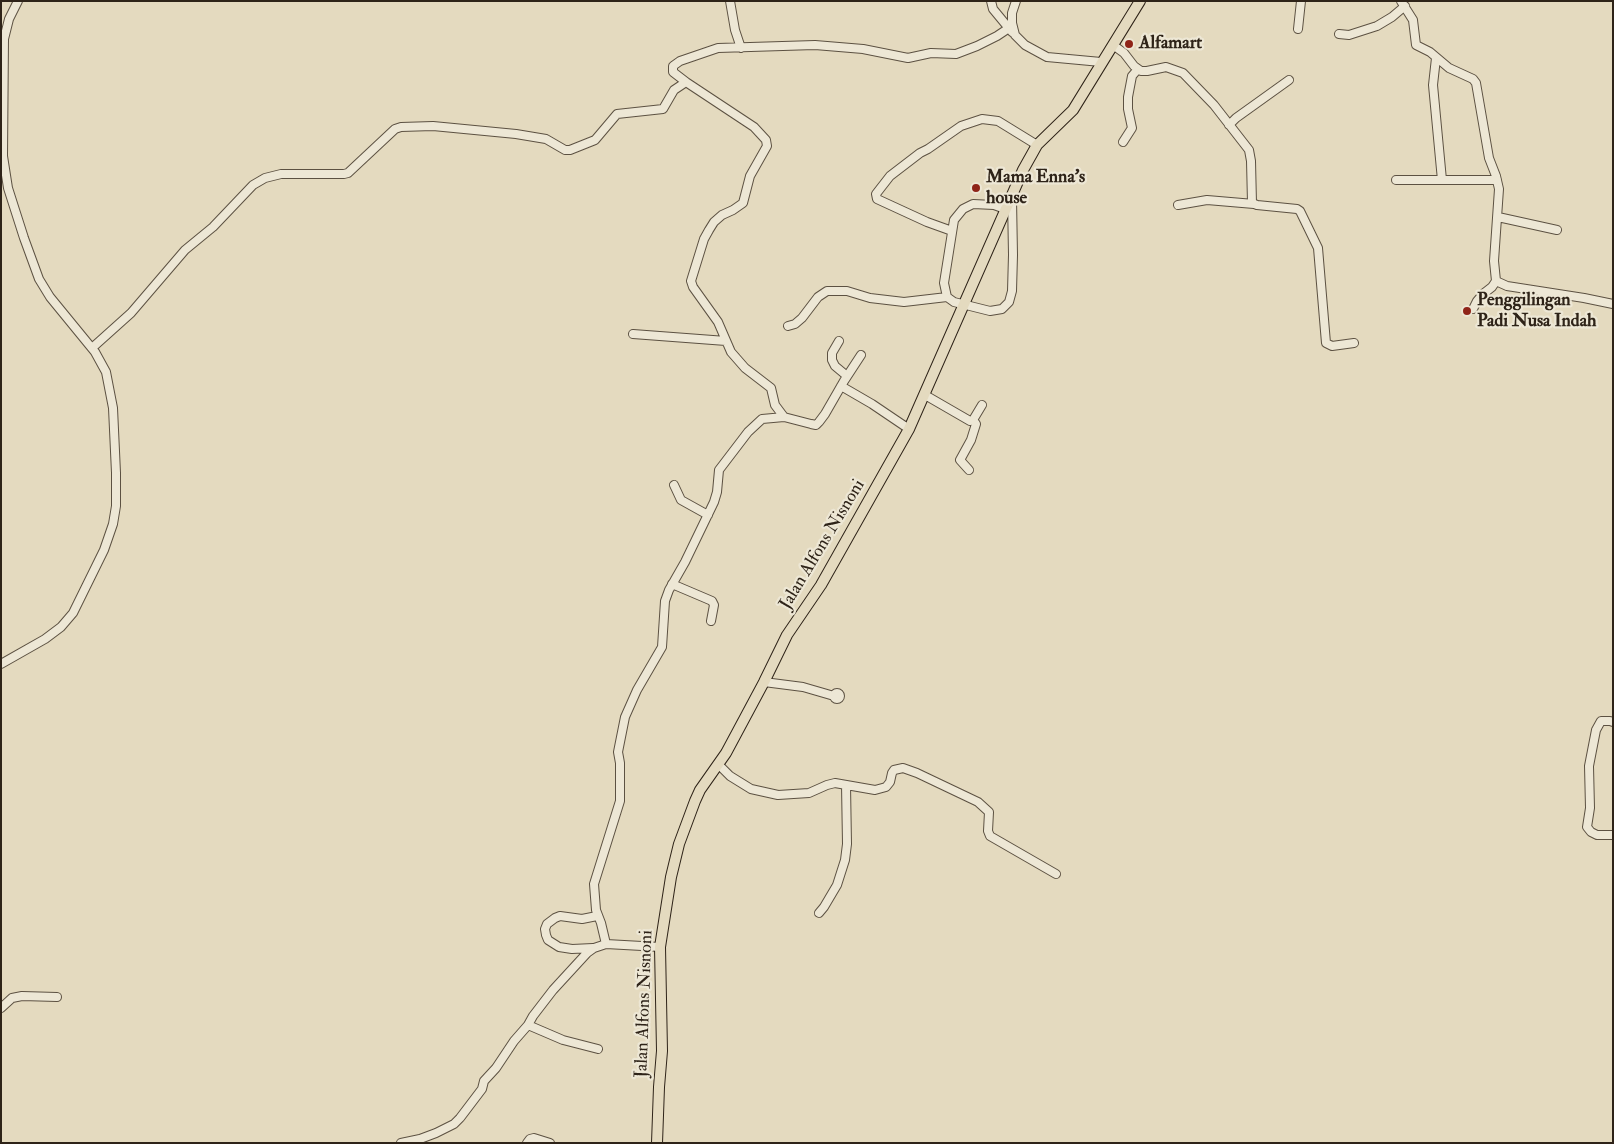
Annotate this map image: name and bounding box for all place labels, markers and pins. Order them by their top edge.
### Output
place label: Alfamart [1139,33,1202,55]
marker: Alfamart [1123,38,1135,50]
place label: Mama Enna's house [986,167,1085,210]
marker: Mama Enna's house [970,182,982,194]
place label: Penggilingan Padi Nusa Indah [1477,290,1596,332]
marker: Penggilingan Padi Nusa Indah [1461,305,1473,317]

